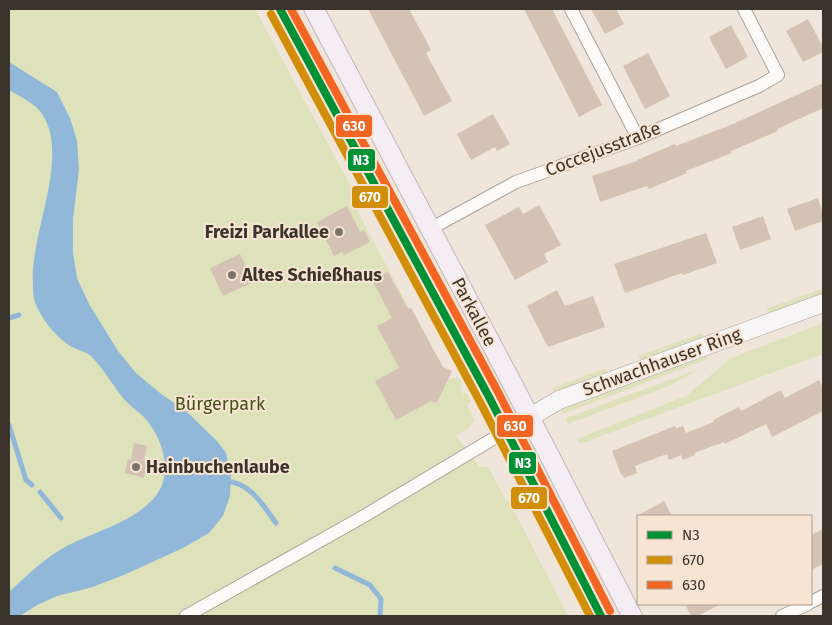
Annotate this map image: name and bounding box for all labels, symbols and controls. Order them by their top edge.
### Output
line badge: 630 [335,114,373,138]
street label: Coccejusstraße [542,117,664,181]
text: 630 [342,118,366,135]
line badge: N3 [347,148,376,172]
text: N3 [353,152,369,169]
line badge: 670 [351,185,389,209]
text: 670 [359,189,381,206]
place label: Freizi Parkallee [205,221,329,243]
marker: Freizi Parkallee [333,226,345,238]
place label: Altes Schießhaus [241,264,382,286]
marker: Altes Schießhaus [226,269,238,281]
street label: Parkallee [447,274,501,350]
street label: Schwachhauser Ring [580,323,745,401]
park label: Bürgerpark [175,393,266,415]
line badge: 630 [496,414,534,438]
text: 630 [503,418,527,435]
line badge: N3 [508,451,537,475]
text: N3 [515,455,531,472]
place label: Hainbuchenlaube [146,456,290,478]
marker: Hainbuchenlaube [130,461,142,473]
line badge: 670 [510,486,548,510]
text: 670 [518,490,540,507]
legend [637,515,812,605]
text: N3 [682,526,700,544]
text: 670 [682,551,704,569]
text: 630 [682,576,706,594]

